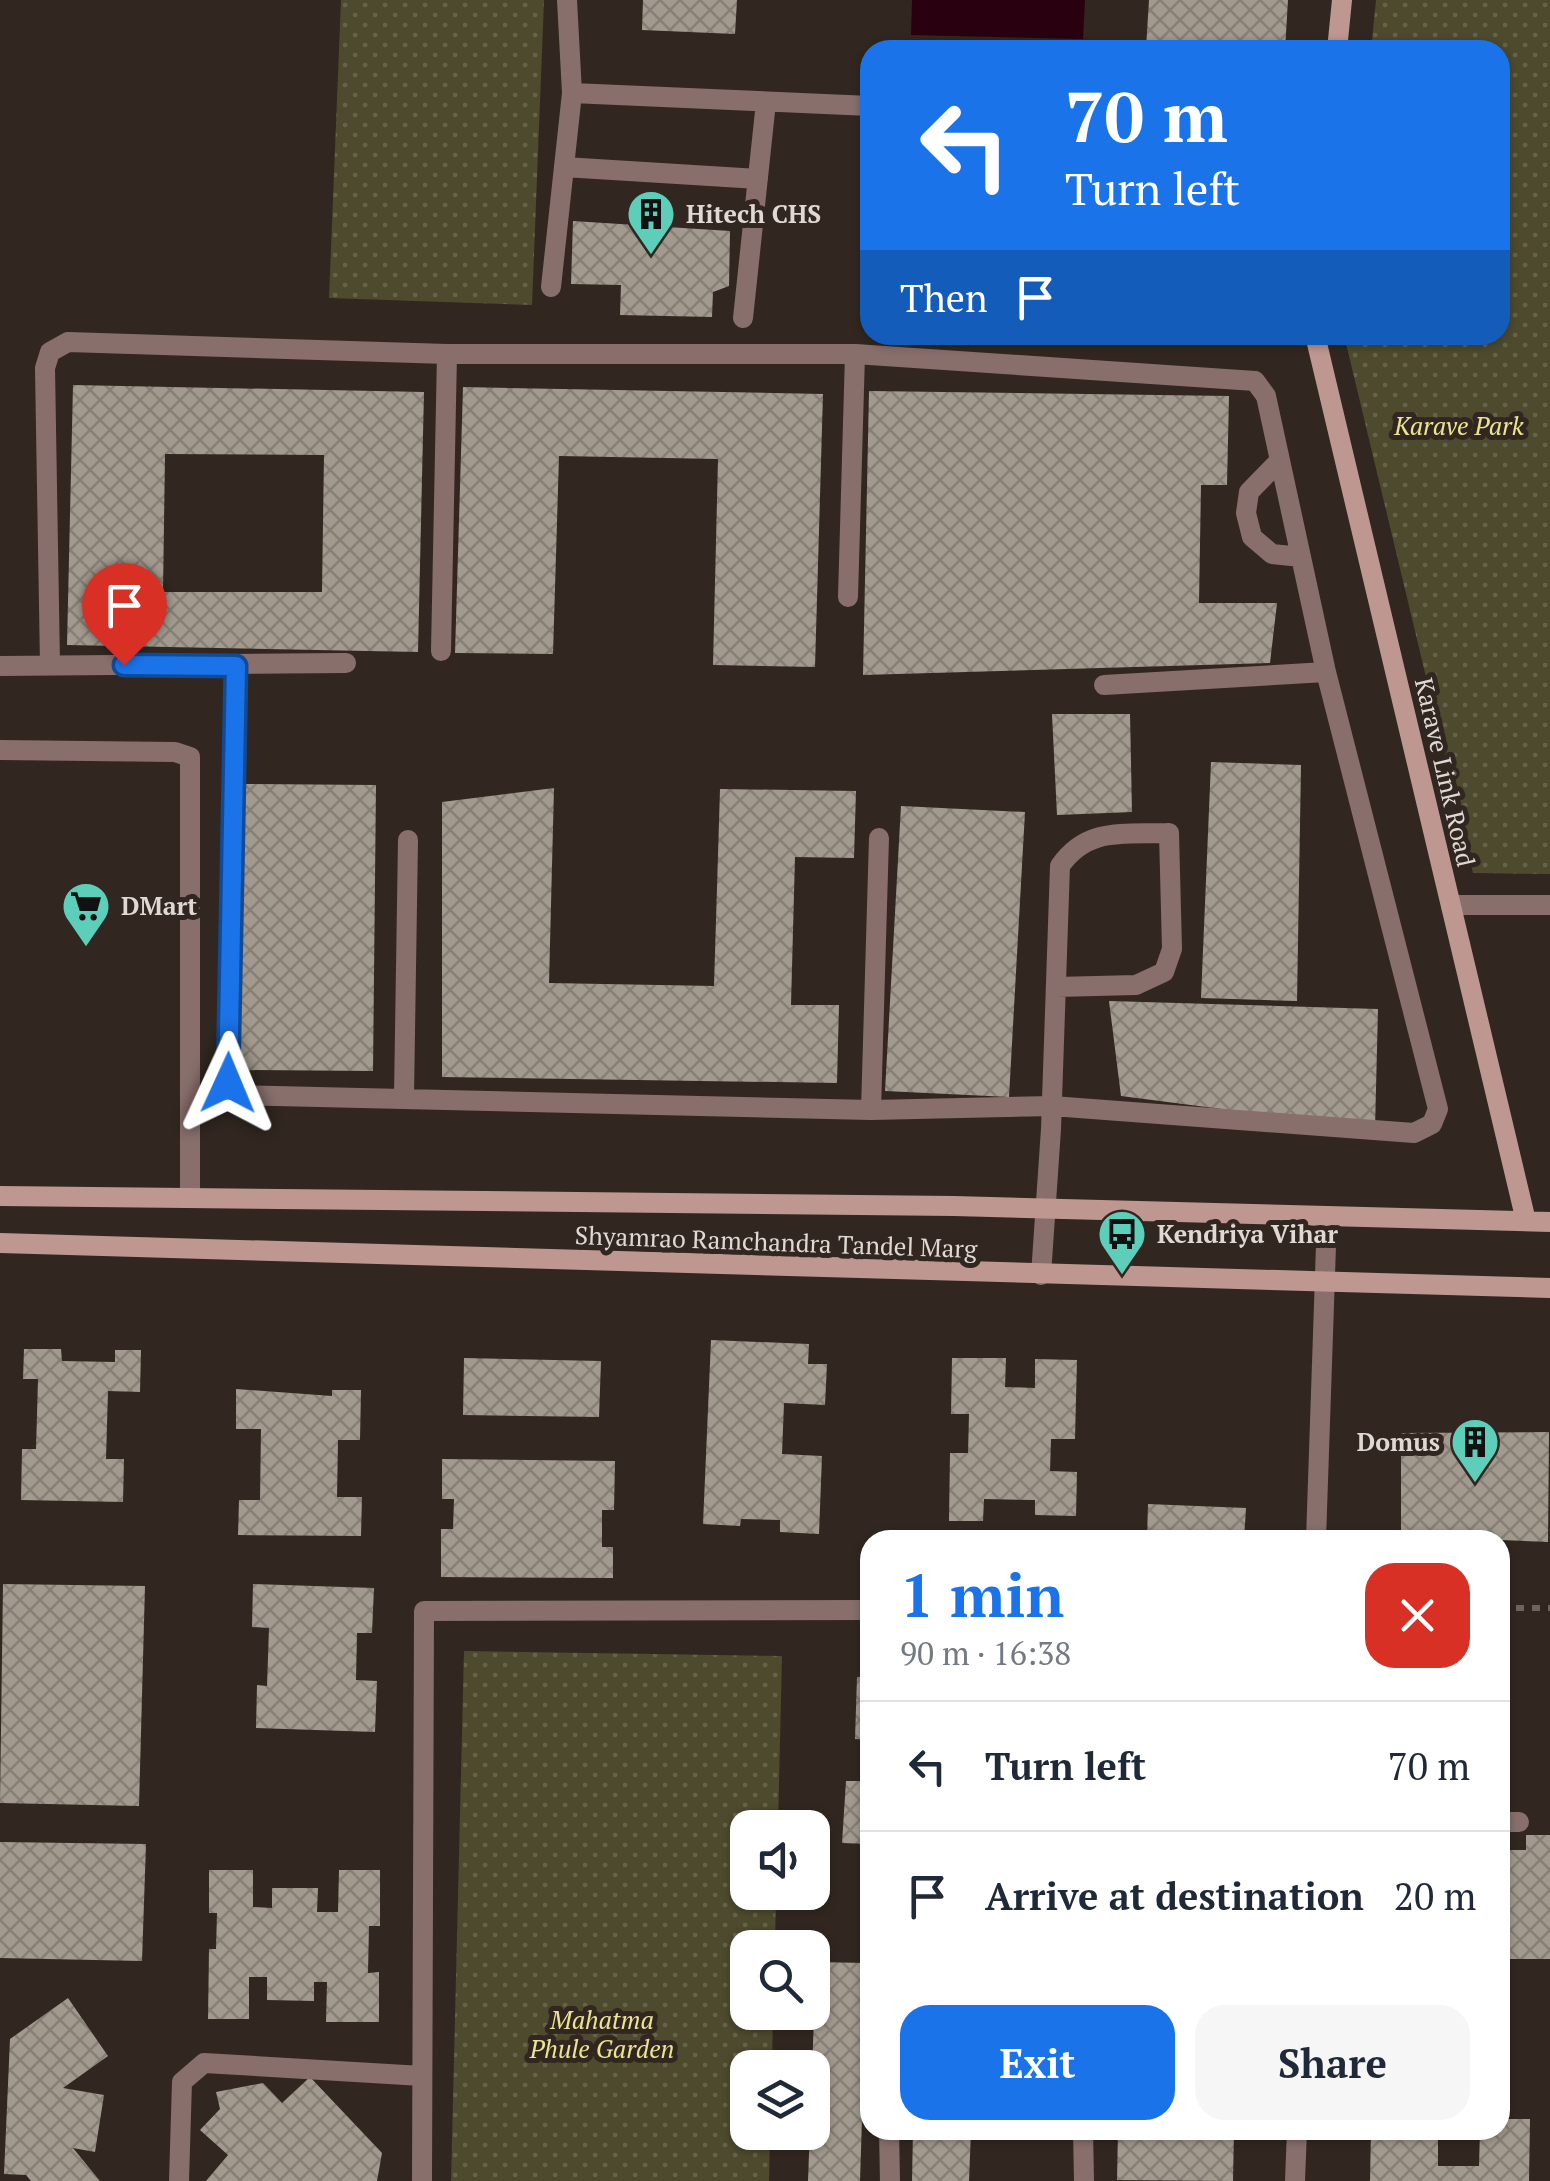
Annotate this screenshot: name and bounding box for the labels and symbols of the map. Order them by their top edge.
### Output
building icon: Hitech CHS [625,188,677,256]
place label: Hitech CHS [686,197,821,230]
park label: Karave Park [1393,409,1525,442]
pin [82,563,167,666]
street label: Karave Link Road [1408,674,1483,870]
supermarket icon: DMart [60,880,112,948]
place label: DMart [121,889,197,922]
position arrow [176,1031,280,1135]
bus stop icon: Kendriya Vihar [1096,1208,1148,1276]
place label: Kendriya Vihar [1157,1217,1338,1250]
street label: Shyamrao Ramchandra Tandel Marg [574,1218,979,1265]
building icon: Domus [1449,1416,1501,1484]
place label: Domus [1357,1425,1440,1458]
park label: Mahatma Phule Garden [529,2003,674,2065]

